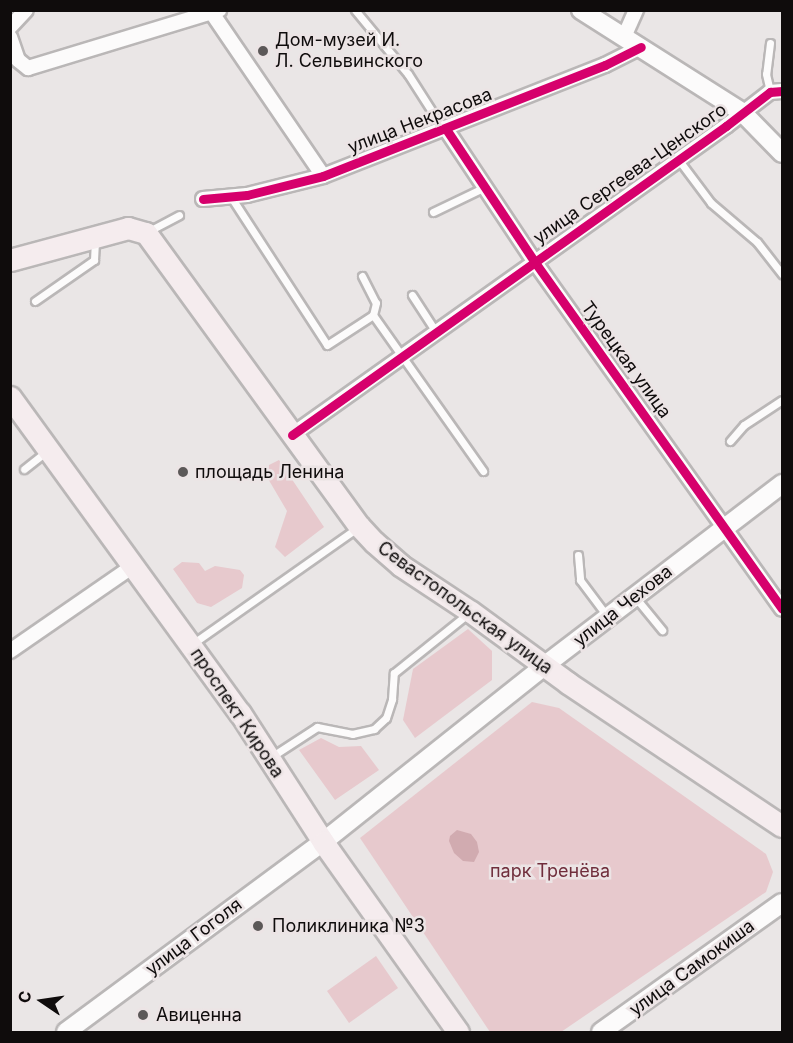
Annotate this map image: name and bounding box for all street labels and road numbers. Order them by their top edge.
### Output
street label: улица Некрасова [345,84,495,158]
street label: улица Сергеева-Ценского [529,99,731,249]
street label: Турецкая улица [576,297,676,423]
street label: Севастопольская улица [373,537,557,679]
street label: улица Чехова [569,561,677,651]
street label: проспект Кирова [186,644,288,782]
street label: улица Гоголя [142,894,246,980]
street label: улица Самокиша [625,915,759,1021]

